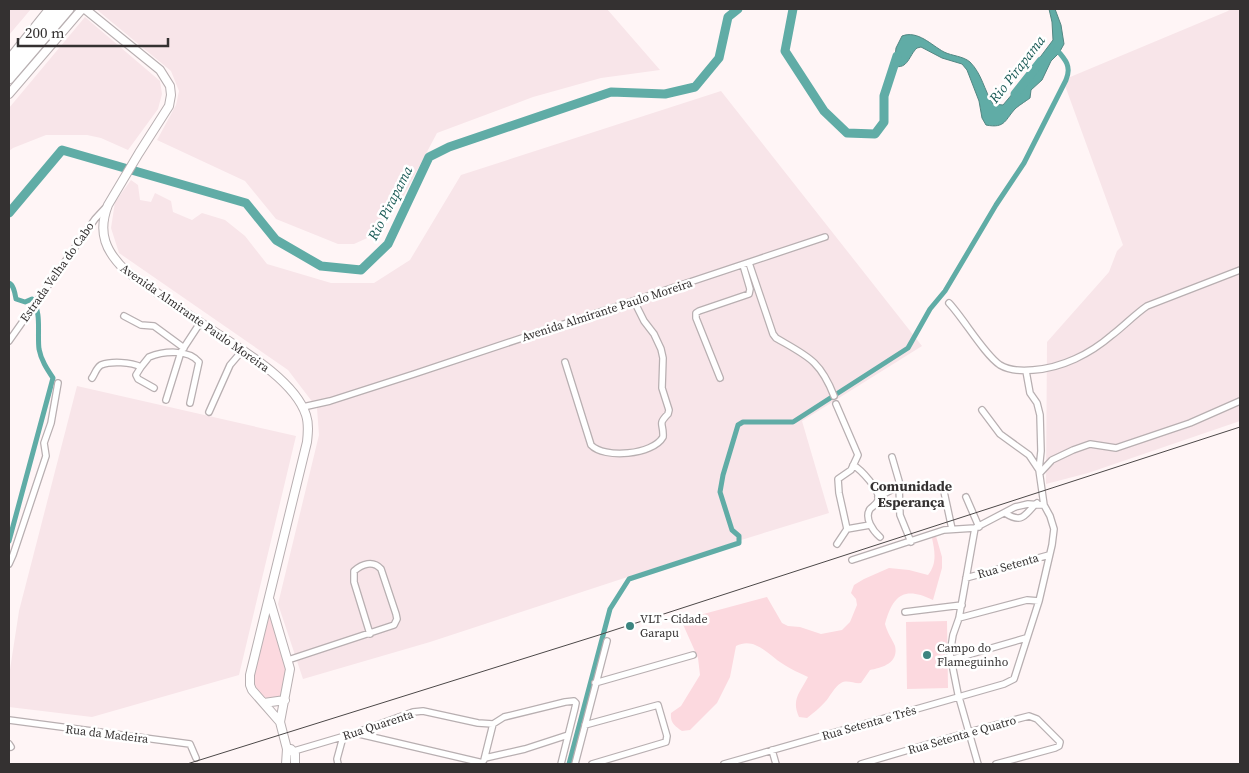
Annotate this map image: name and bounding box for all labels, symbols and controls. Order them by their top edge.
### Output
scale bar [18,15,168,47]
text: 200 m [25,22,65,43]
water label: Rio Pirapama [984,30,1050,108]
water label: Rio Pirapama [362,162,418,244]
street label: Estrada Velha do Cabo [16,218,98,325]
street label: Avenida Almirante Paulo Moreira [117,260,273,376]
street label: Avenida Almirante Paulo Moreira [520,275,695,345]
district label: Comunidade Esperança [870,476,952,512]
street label: Rua Setenta [975,549,1041,582]
place label: VLT - Cidade Garapu [640,611,708,641]
marker: VLT - Cidade Garapu [624,620,636,632]
place label: Campo do Flameguinho [937,640,1009,670]
marker: Campo do Flameguinho [921,649,933,661]
street label: Rua Setenta e Três [820,702,918,744]
street label: Rua Quarenta [341,706,416,744]
street label: Rua Setenta e Quatro [906,712,1018,758]
street label: Rua da Madeira [65,721,150,747]

